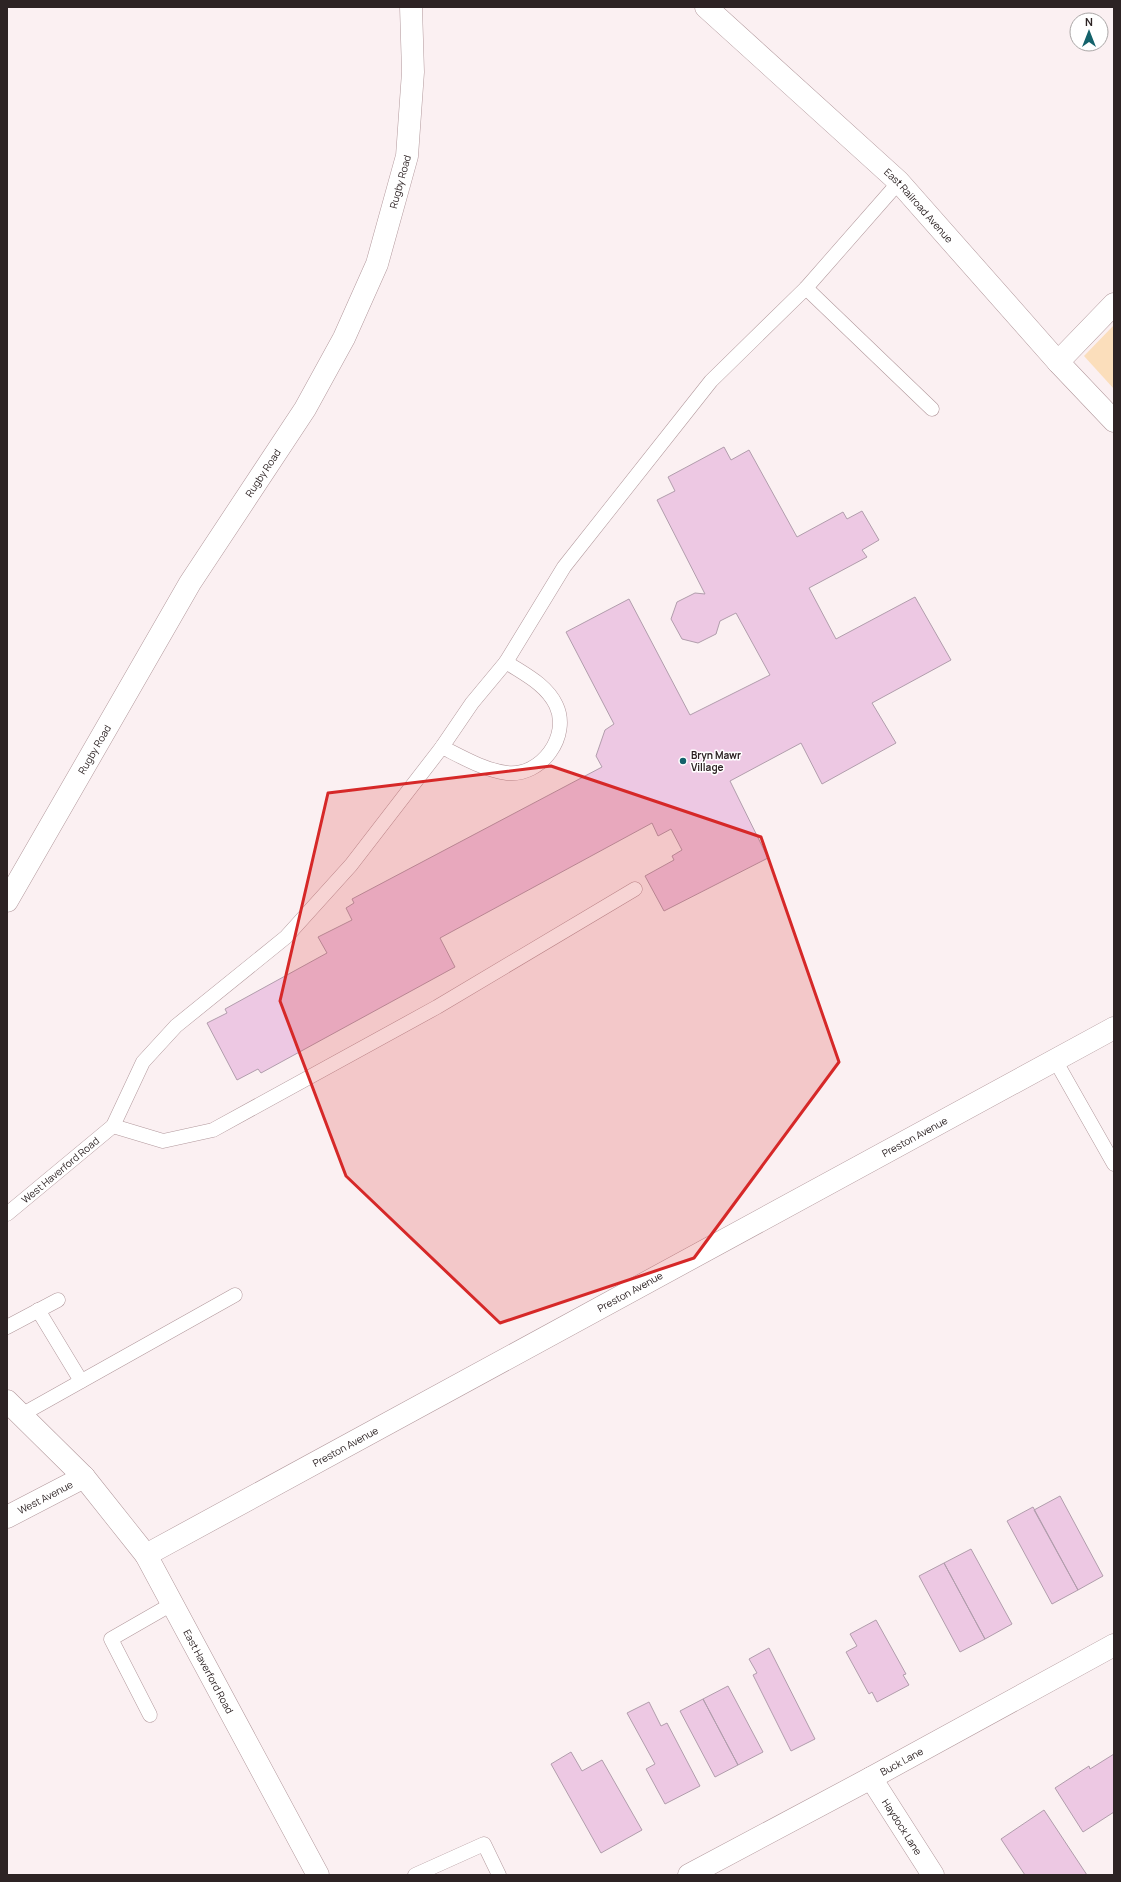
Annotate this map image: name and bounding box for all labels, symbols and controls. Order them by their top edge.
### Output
north arrow [1069,12,1109,52]
text: N [1085,14,1093,29]
street label: Rugby Road [386,153,414,210]
street label: East Railroad Avenue [881,165,956,246]
street label: Rugby Road [242,446,284,500]
street label: Rugby Road [75,722,114,777]
place label: Bryn Mawr Village [691,748,741,774]
marker: Bryn Mawr Village [678,756,688,766]
street label: Preston Avenue [879,1113,950,1160]
street label: West Haverford Road [18,1134,102,1206]
street label: Preston Avenue [595,1268,665,1315]
street label: Preston Avenue [310,1423,381,1470]
street label: West Avenue [15,1477,75,1517]
street label: East Haverford Road [180,1627,237,1716]
street label: Buck Lane [877,1744,926,1779]
street label: Haydock Lane [879,1796,925,1858]

